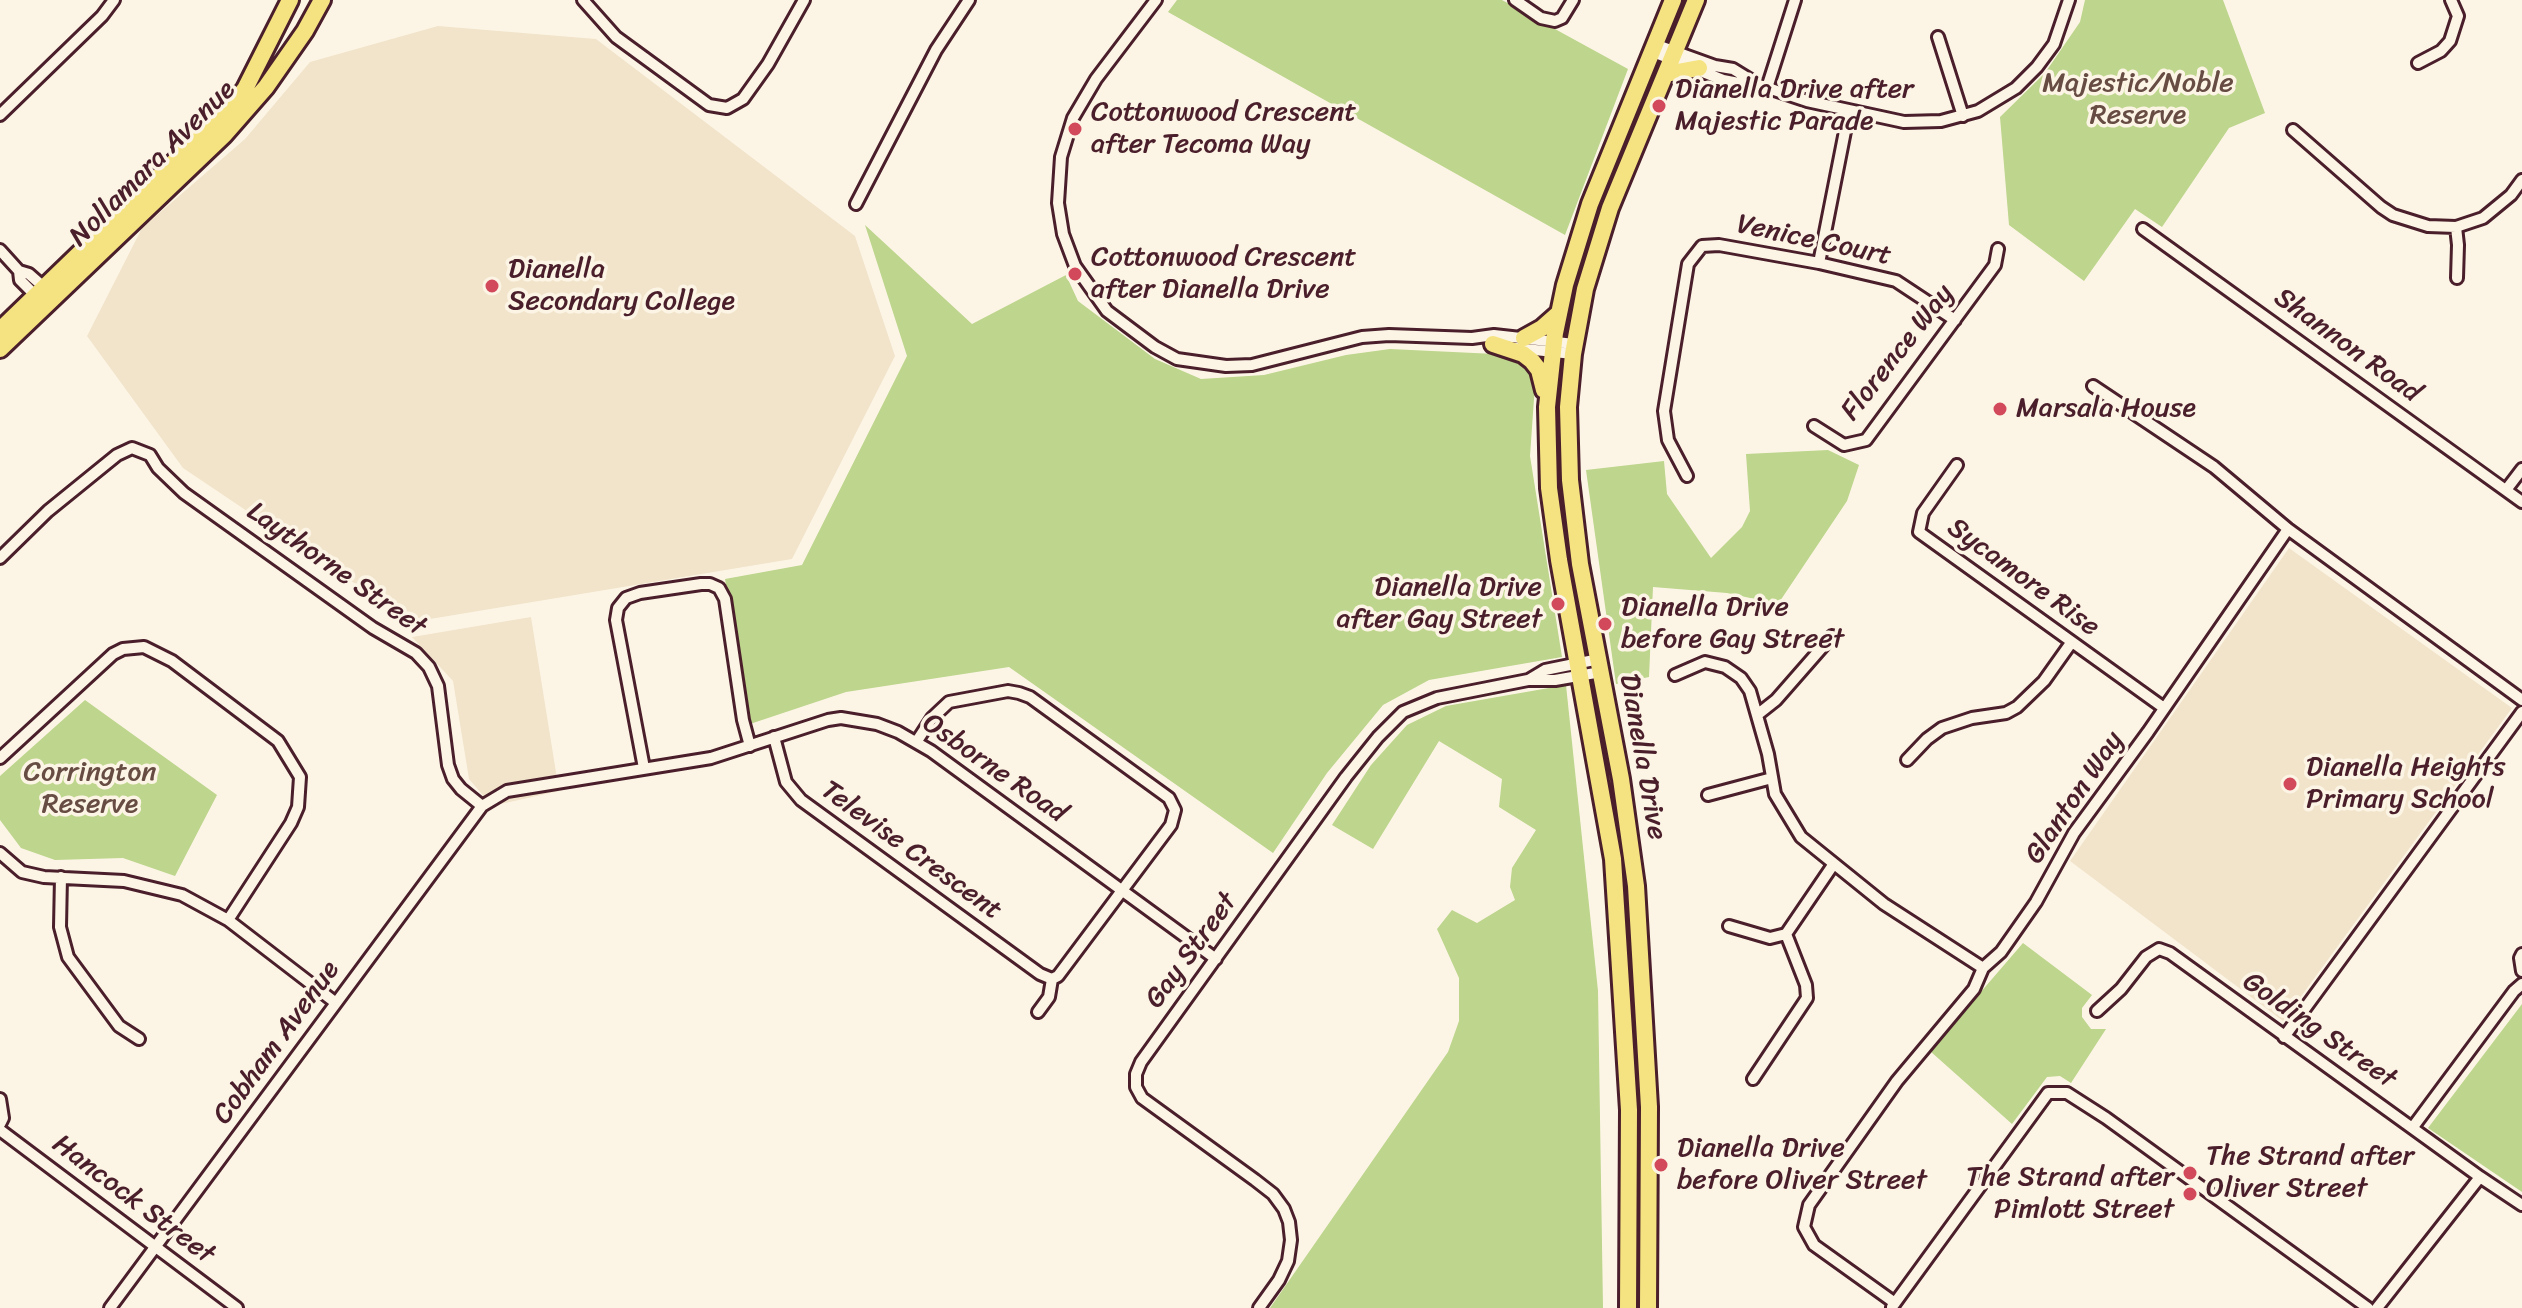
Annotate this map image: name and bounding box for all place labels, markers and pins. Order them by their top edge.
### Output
place label: Dianella Drive after Majestic Parade [1675,73,1914,139]
place label: Cottonwood Crescent after Tecoma Way [1091,96,1357,162]
marker: Dianella Drive after Majestic Parade [1650,97,1668,115]
marker: Cottonwood Crescent after Tecoma Way [1066,120,1084,138]
place label: Cottonwood Crescent after Dianella Drive [1091,241,1357,307]
place label: Dianella Secondary College [508,253,735,319]
marker: Cottonwood Crescent after Dianella Drive [1066,265,1084,283]
marker: Dianella Secondary College [483,277,501,295]
place label: Marsala House [2016,392,2196,426]
marker: Marsala House [1991,400,2009,418]
place label: Dianella Drive after Gay Street [1337,571,1542,637]
place label: Dianella Drive before Gay Street [1621,591,1844,657]
marker: Dianella Drive after Gay Street [1549,595,1567,613]
marker: Dianella Drive before Gay Street [1596,615,1614,633]
place label: Dianella Heights Primary School [2306,751,2505,817]
marker: Dianella Heights Primary School [2281,775,2299,793]
place label: Dianella Drive before Oliver Street [1677,1132,1927,1198]
place label: The Strand after Oliver Street [2206,1140,2414,1206]
marker: Dianella Drive before Oliver Street [1652,1156,1670,1174]
place label: The Strand after Pimlott Street [1966,1161,2174,1227]
marker: The Strand after Oliver Street [2181,1164,2199,1182]
marker: The Strand after Pimlott Street [2181,1185,2199,1203]

